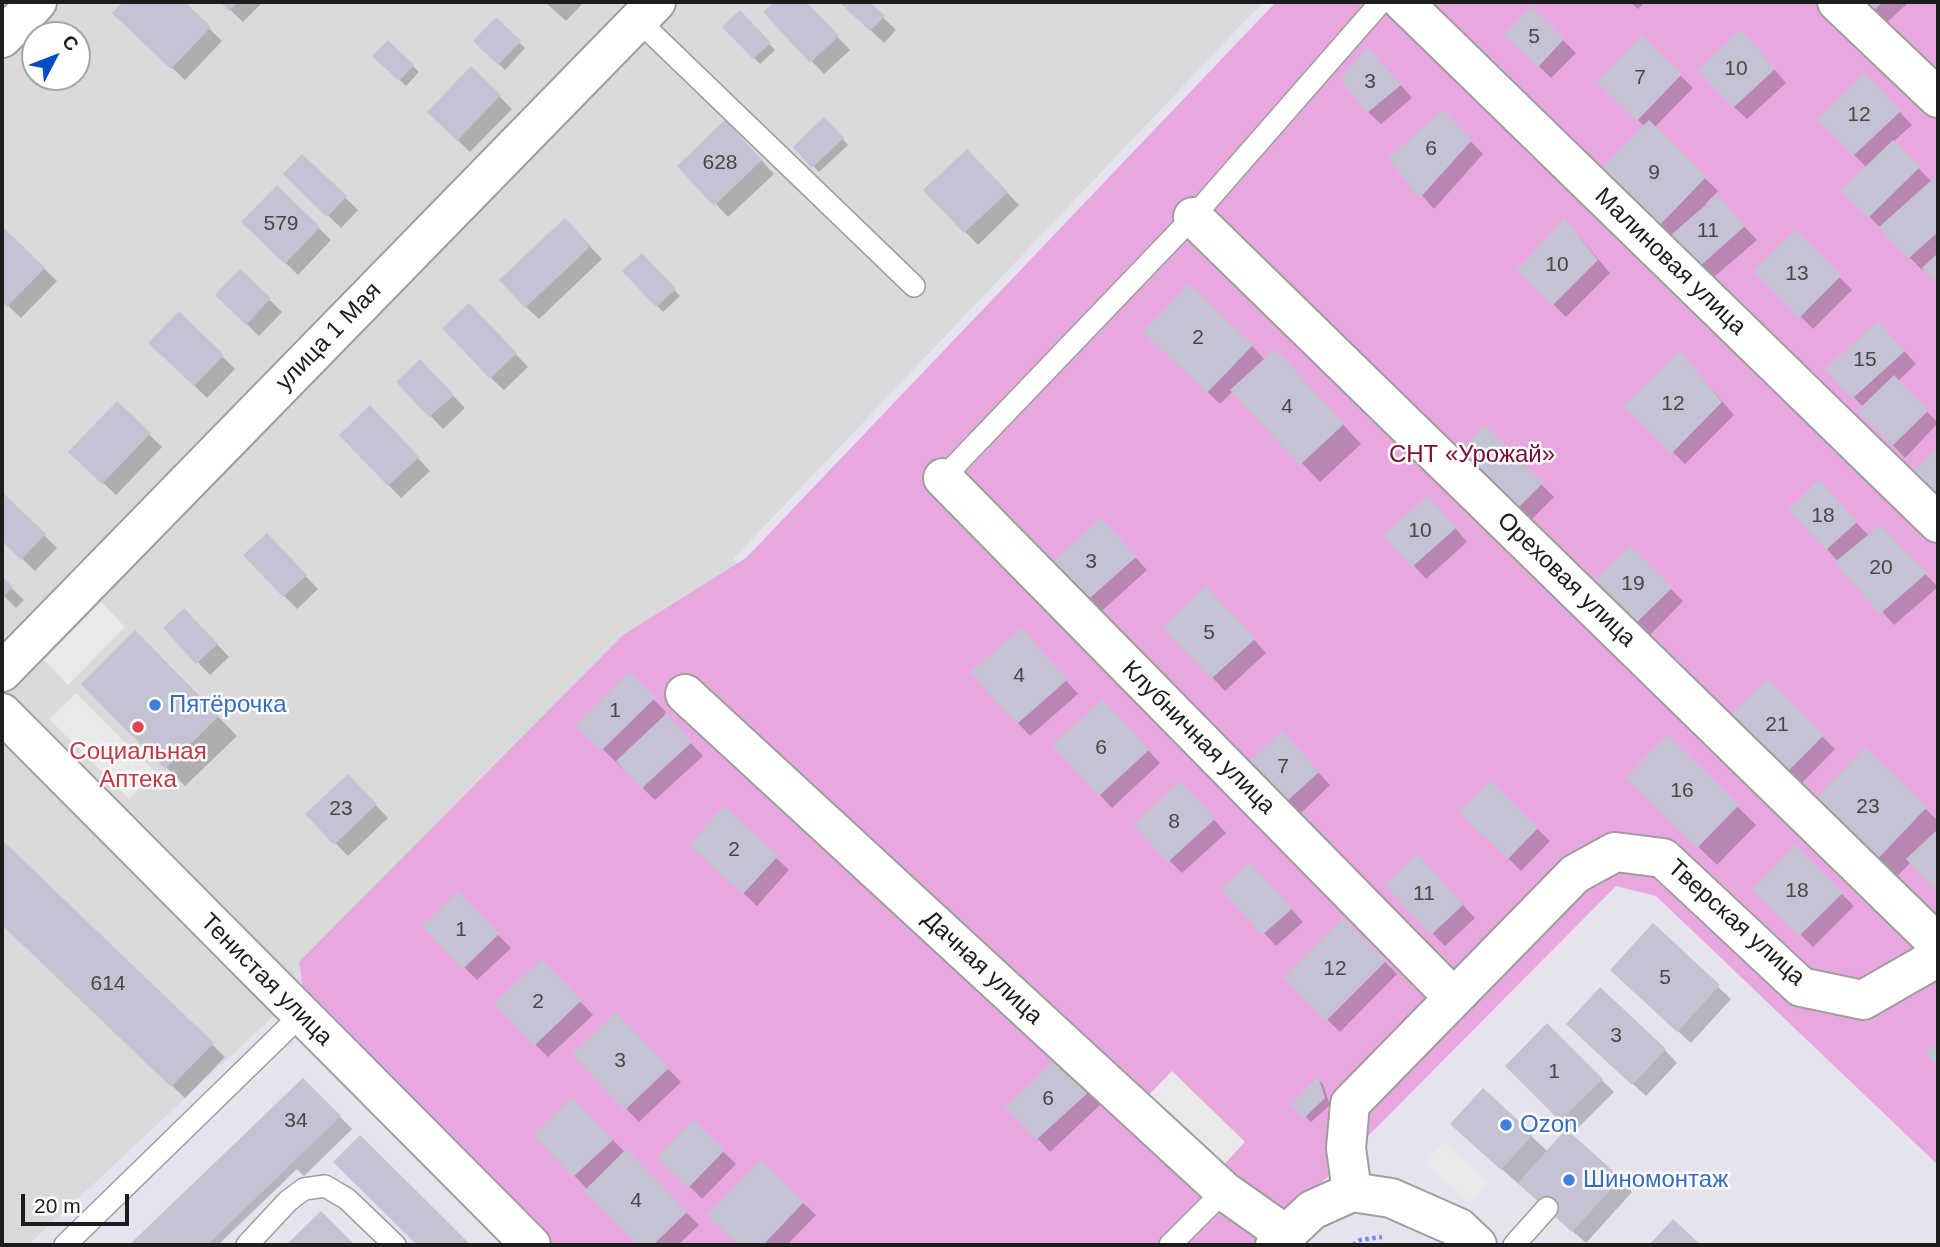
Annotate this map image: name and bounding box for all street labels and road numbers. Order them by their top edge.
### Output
street label: Малиновая улица [1588,182,1752,342]
street label: улица 1 Мая [270,277,388,397]
street label: Ореховая улица [1491,507,1641,653]
street label: Клубничная улица [1115,655,1281,821]
street label: Тверская улица [1661,854,1811,992]
street label: Дачная улица [916,905,1048,1031]
street label: Тенистая улица [194,908,338,1052]

